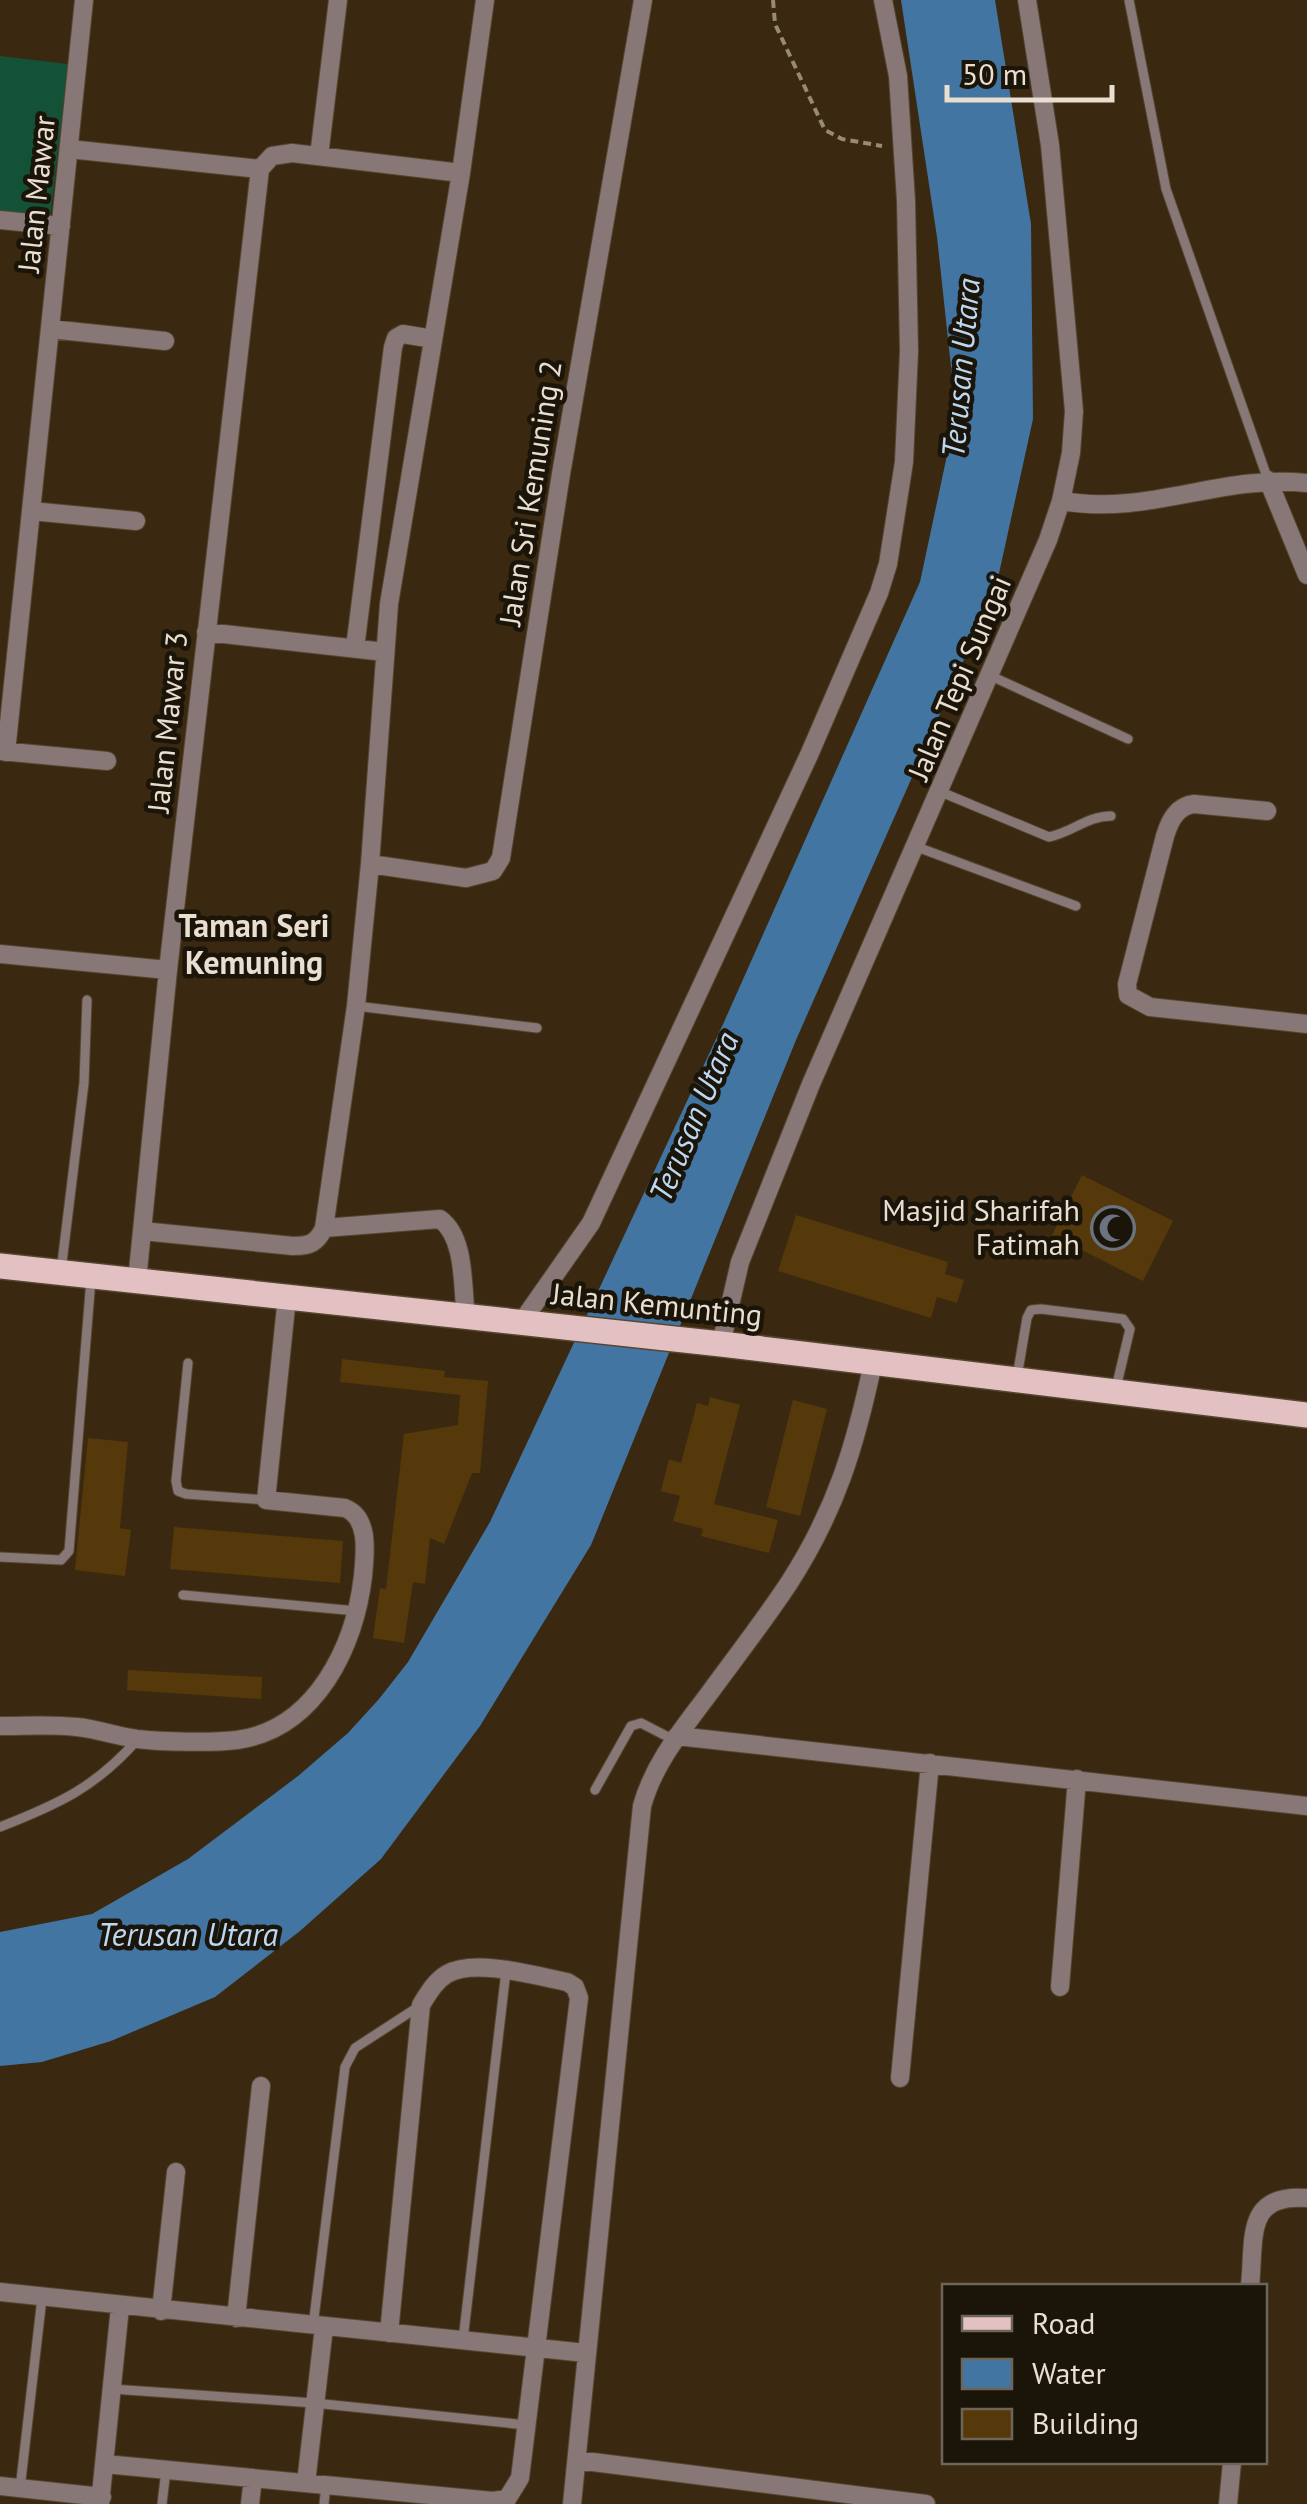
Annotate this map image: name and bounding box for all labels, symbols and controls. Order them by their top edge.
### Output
scale bar [947,40,1112,102]
text: 50 m [962,54,1027,93]
street label: Jalan Mawar [8,114,63,276]
water label: Terusan Utara [931,276,989,459]
street label: Jalan Sri Kemuning 2 [489,357,570,630]
street label: Jalan Tepi Sungai [897,569,1019,787]
street label: Jalan Mawar 3 [137,629,195,816]
district label: Taman Seri Kemuning [179,904,329,983]
water label: Terusan Utara [639,1025,748,1208]
place label: Masjid Sharifah Fatimah [882,1190,1080,1263]
mosque icon: Masjid Sharifah Fatimah [1090,1205,1136,1251]
street label: Jalan Kemunting [548,1273,764,1334]
water label: Terusan Utara [98,1913,278,1955]
legend [942,2284,1267,2464]
text: Road [1032,2303,1096,2342]
text: Water [1032,2353,1106,2392]
text: Building [1032,2403,1139,2442]

